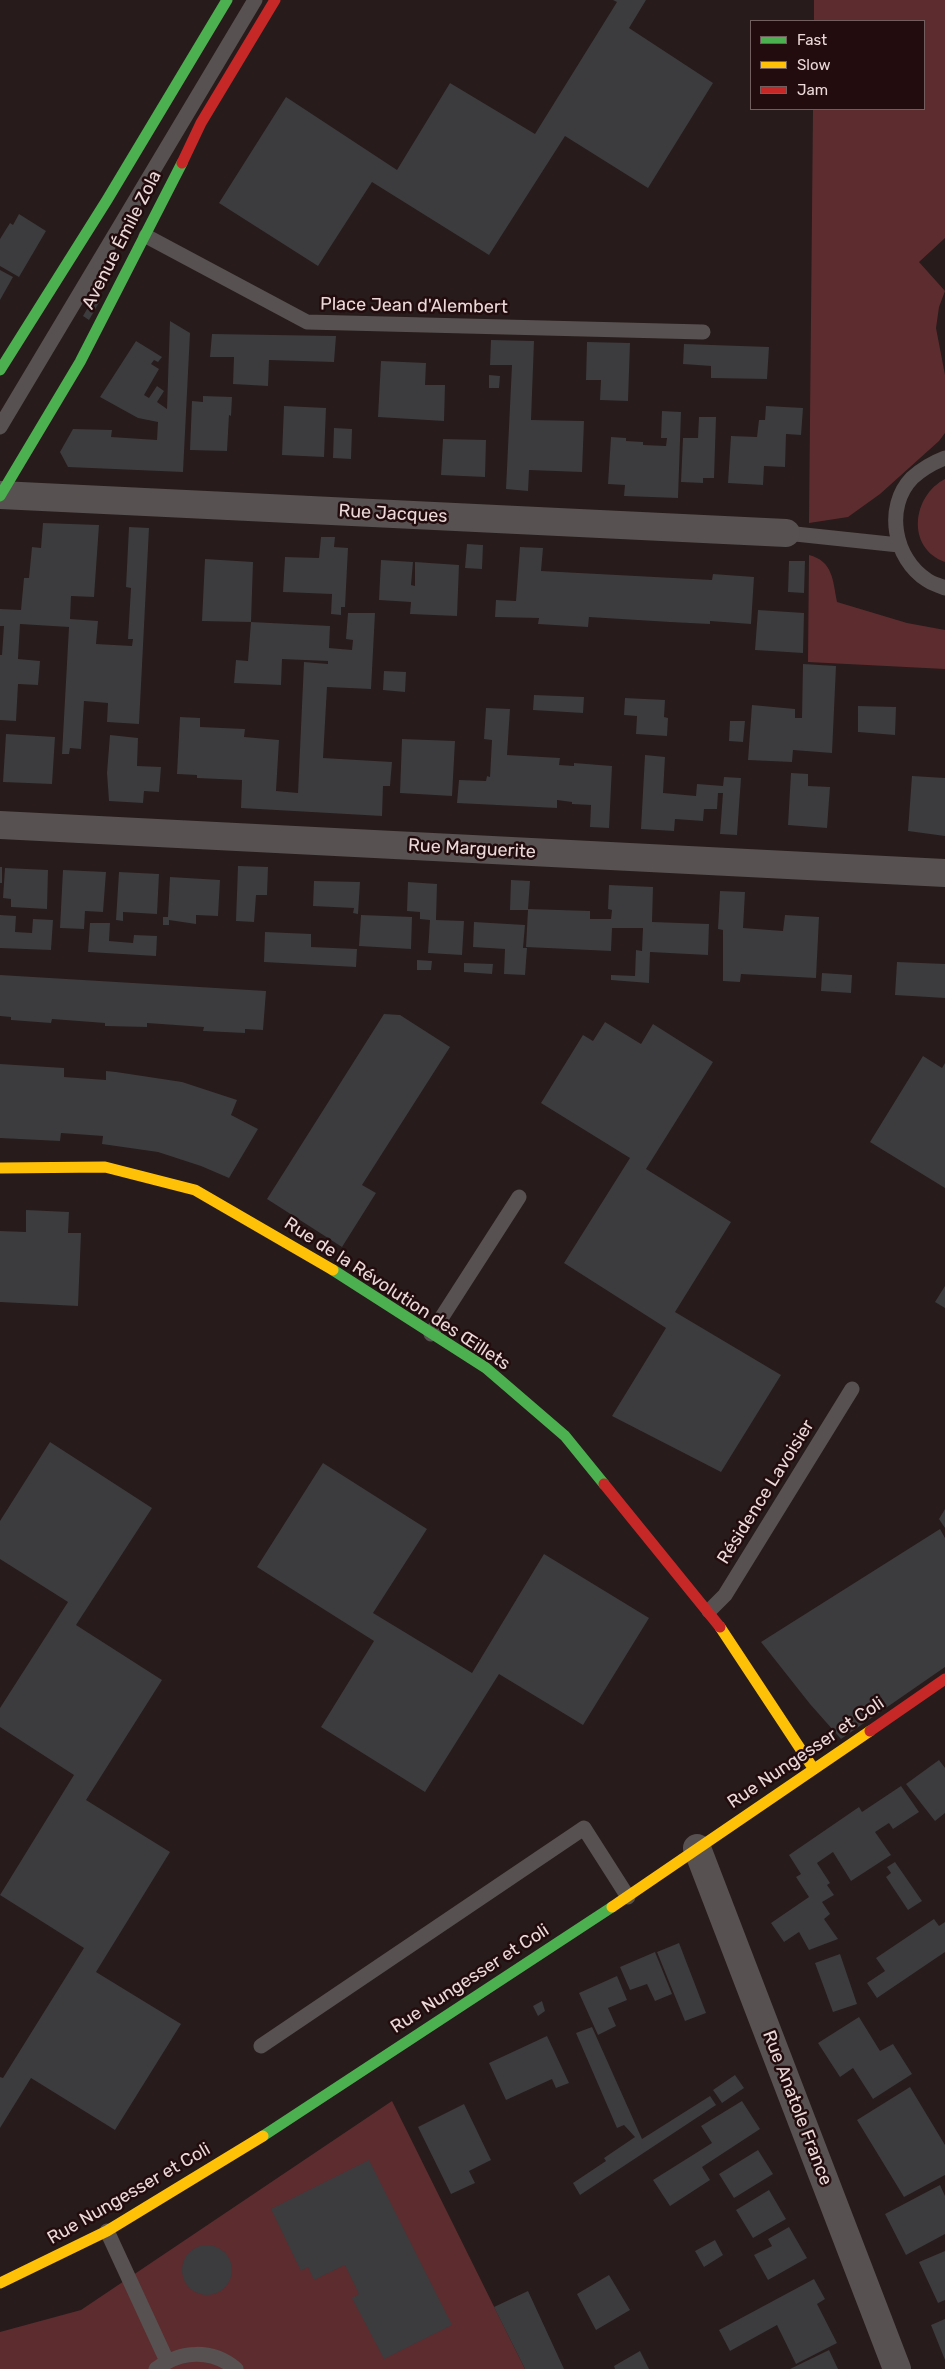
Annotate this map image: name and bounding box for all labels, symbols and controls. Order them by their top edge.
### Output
legend [750,20,925,110]
text: Fast [797,31,827,49]
text: Slow [797,56,830,74]
text: Jam [797,81,828,99]
street label: Avenue Émile Zola [78,167,166,313]
street label: Place Jean d'Alembert [320,294,508,318]
street label: Rue Jacques [338,500,448,528]
street label: Rue Marguerite [408,835,536,863]
street label: Rue de la Révolution des Œillets [280,1213,514,1375]
street label: Résidence Lavoisier [713,1416,819,1568]
street label: Rue Nungesser et Coli [724,1692,888,1814]
street label: Rue Nungesser et Coli [387,1920,553,2038]
street label: Rue Anatole France [758,2028,836,2188]
street label: Rue Nungesser et Coli [44,2139,214,2249]

